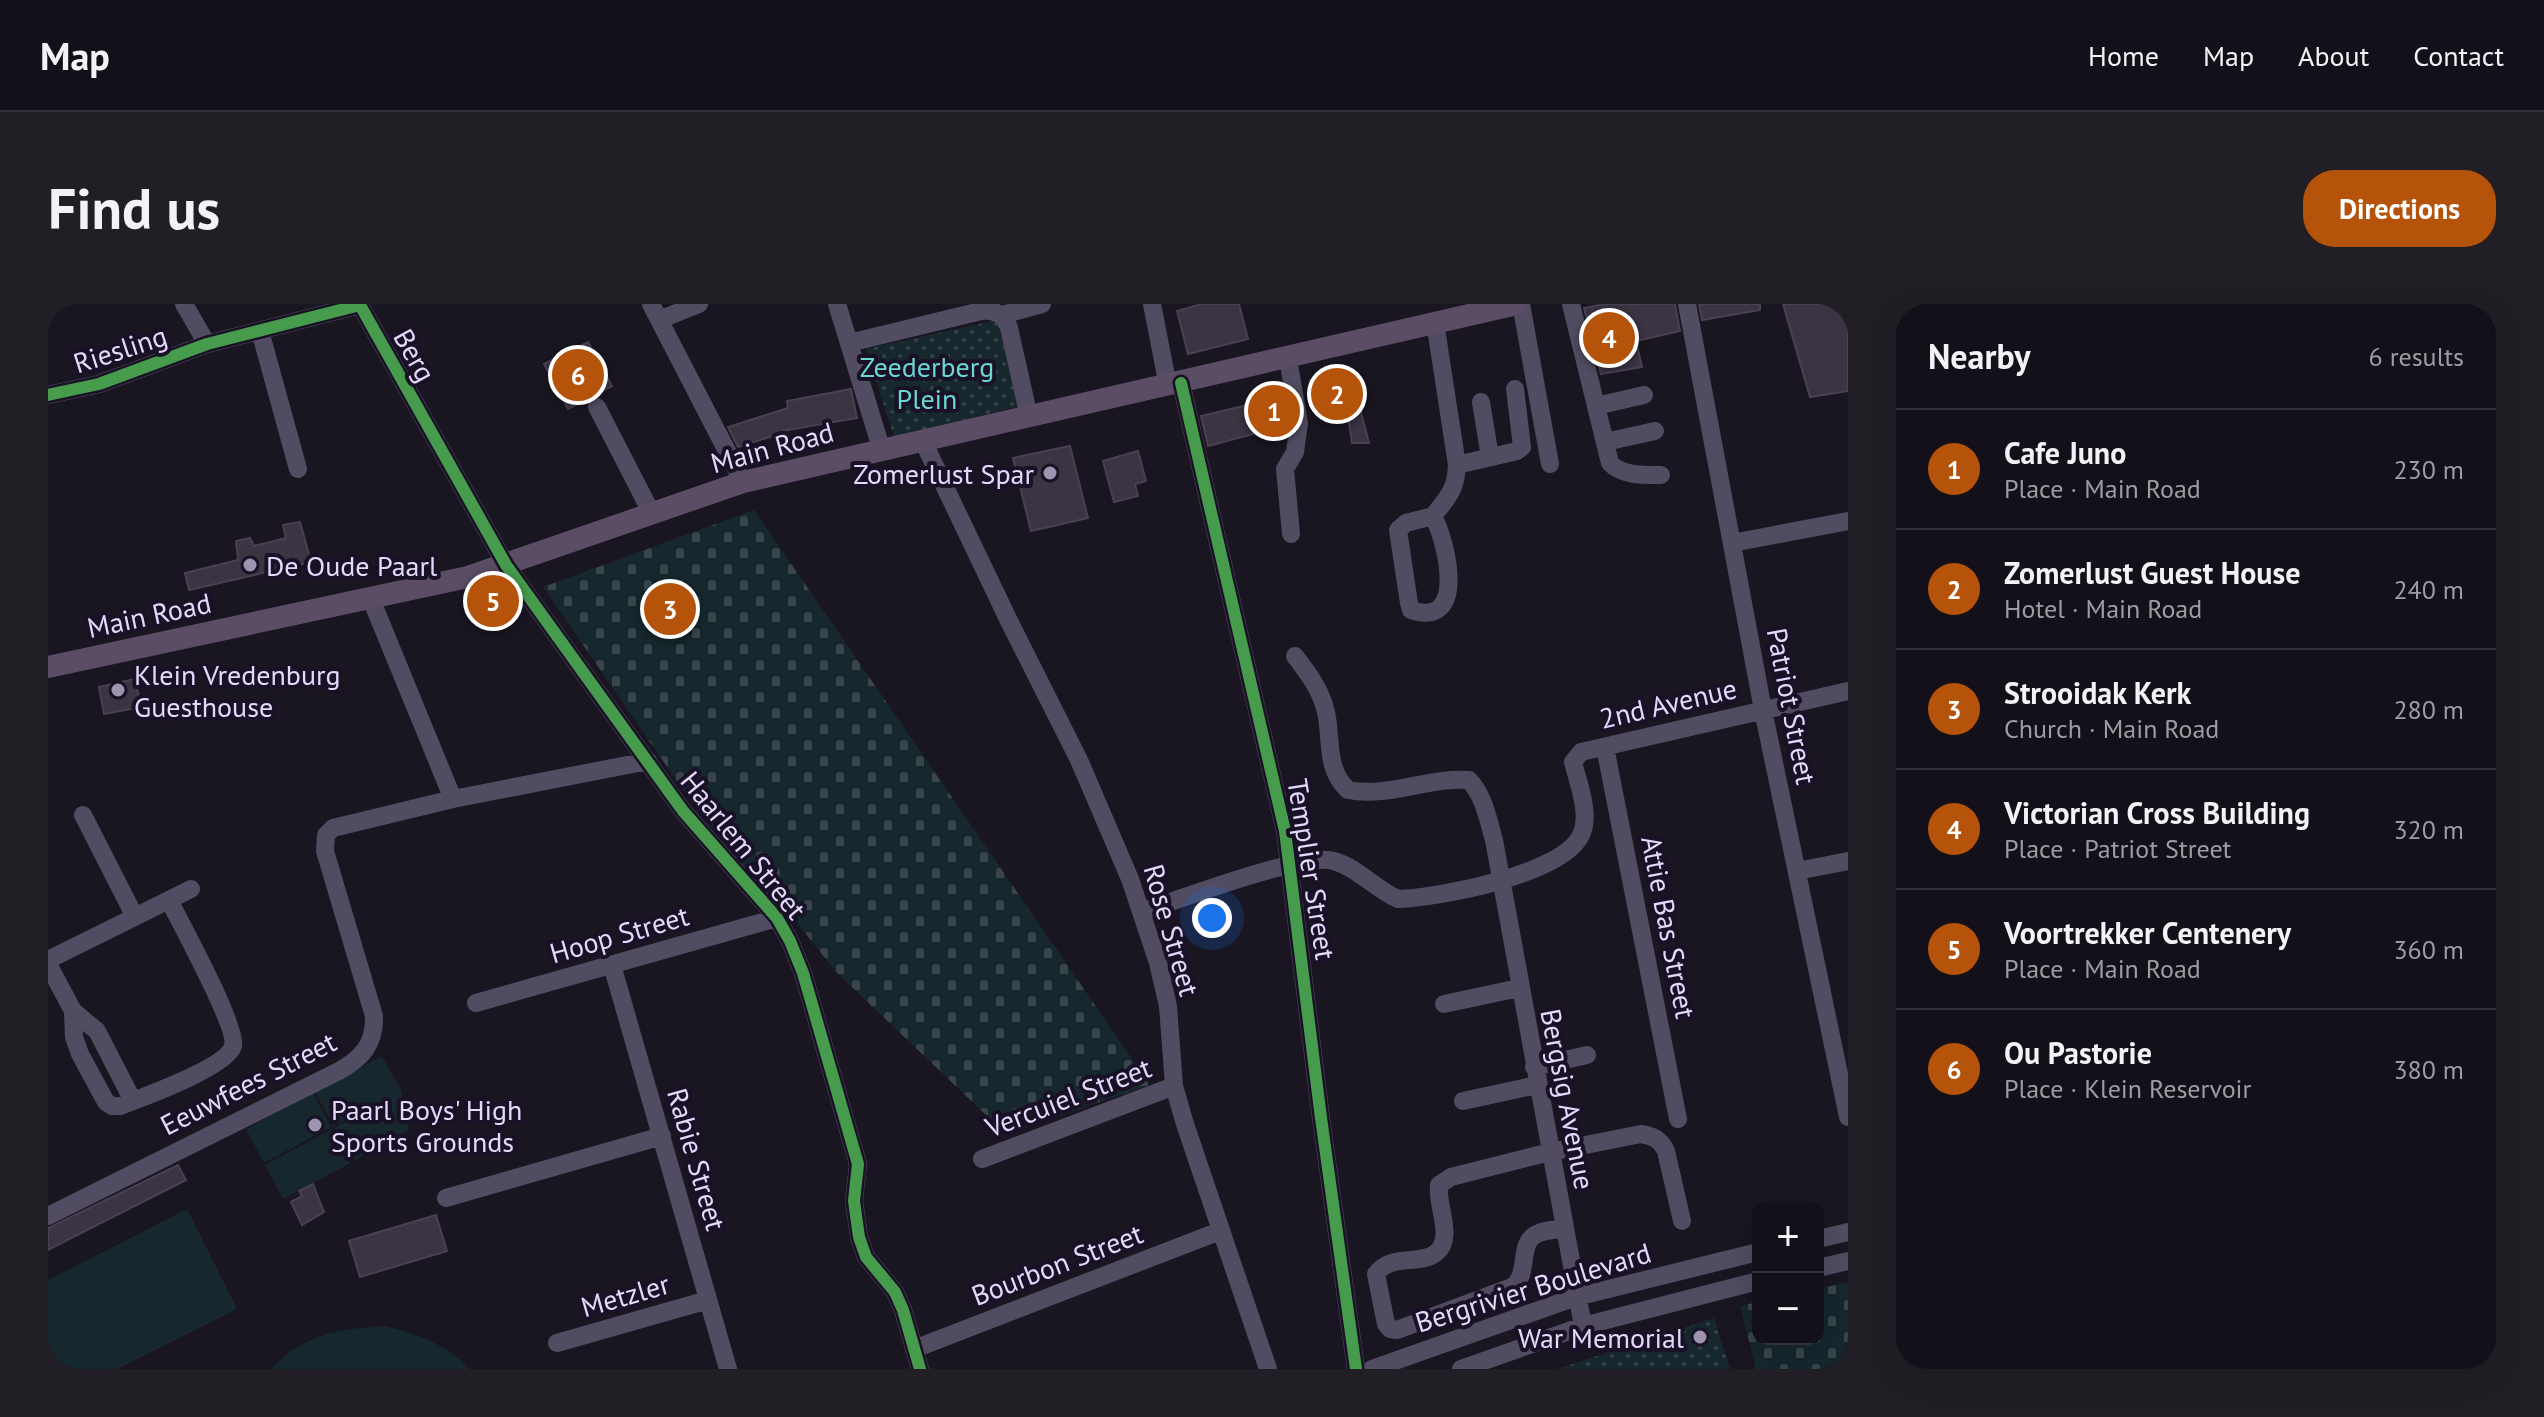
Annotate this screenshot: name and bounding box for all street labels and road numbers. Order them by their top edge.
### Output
street label: Riesling [69,317,171,381]
street label: Berg [385,322,445,388]
street label: Main Road [707,413,837,481]
street label: Main Road [84,584,214,646]
street label: Patriot Street [1759,625,1825,788]
street label: 2nd Avenue [1596,669,1740,737]
street label: Haarlem Street [673,763,815,927]
street label: Templier Street [1279,776,1345,963]
street label: Attie Bas Street [1633,833,1705,1022]
street label: Rose Street [1136,860,1209,1001]
street label: Hoop Street [545,896,693,971]
street label: Bergsig Avenue [1532,1005,1604,1193]
street label: Eeuwfees Street [154,1023,343,1143]
street label: Vercuiel Street [979,1048,1157,1146]
street label: Rabie Street [659,1084,735,1235]
street label: Bourbon Street [966,1214,1148,1314]
street label: Bergrivier Boulevard [1411,1234,1655,1340]
street label: Metzler [576,1265,674,1325]

